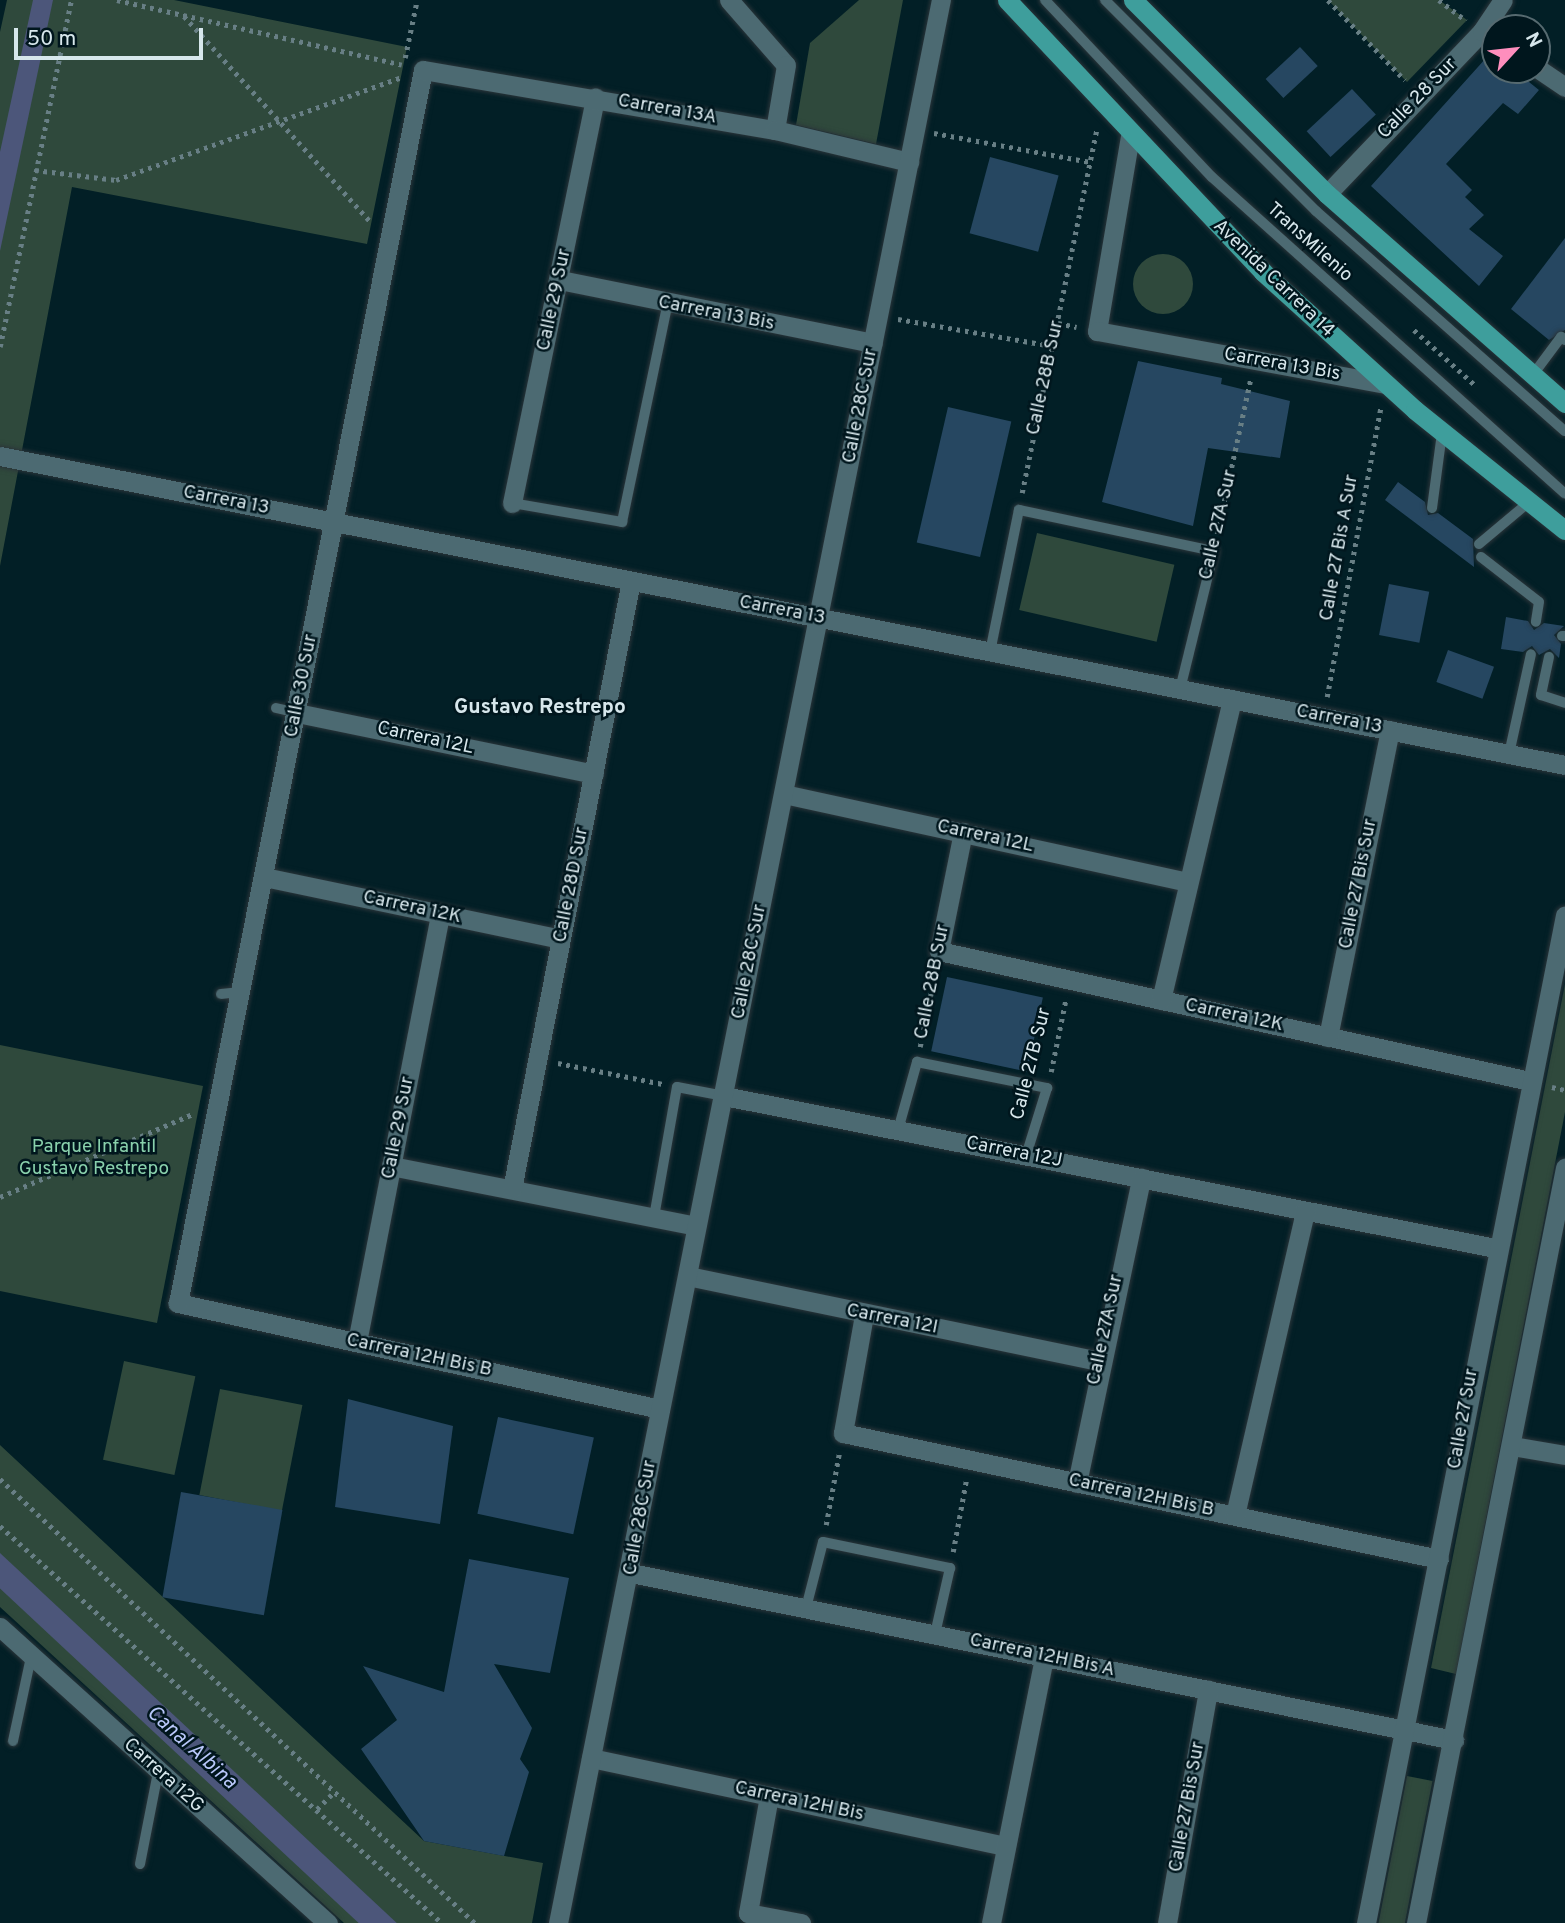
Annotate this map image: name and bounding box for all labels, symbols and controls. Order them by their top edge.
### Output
scale bar [18,14,206,58]
north arrow [1481,14,1551,84]
text: 50 m [27,26,76,53]
text: N [1519,29,1547,52]
street label: Calle 28 Sur [1374,54,1462,144]
street label: Carrera 13A [616,90,718,130]
street label: TransMilenio [1261,198,1357,288]
street label: Avenida Carrera 14 [1208,215,1338,343]
street label: Calle 29 Sur [533,247,577,353]
street label: Carrera 13 Bis [656,292,776,336]
street label: Calle 28B Sur [1023,319,1069,437]
street label: Carrera 13 Bis [1222,344,1342,386]
street label: Calle 28C Sur [839,347,883,465]
street label: Calle 27A Sur [1195,467,1243,583]
street label: Calle 27 Bis A Sur [1316,472,1364,624]
street label: Carrera 13 [181,481,271,521]
street label: Carrera 13 [737,591,827,631]
street label: Calle 30 Sur [281,633,323,739]
district label: Gustavo Restrepo [454,695,626,721]
street label: Carrera 13 [1294,700,1384,740]
street label: Carrera 12L [375,718,475,760]
street label: Carrera 12L [935,816,1035,858]
street label: Calle 27 Bis Sur [1335,817,1383,951]
street label: Calle 28D Sur [550,825,594,945]
street label: Carrera 12K [361,886,463,930]
street label: Calle 28C Sur [728,903,772,1021]
street label: Calle 28B Sur [911,923,955,1041]
street label: Carrera 12K [1183,994,1285,1038]
street label: Calle 27B Sur [1007,1006,1057,1122]
street label: Calle 29 Sur [378,1075,420,1181]
street label: Carrera 12J [964,1132,1064,1174]
park label: Parque Infantil Gustavo Restrepo [19,1137,169,1181]
street label: Calle 27A Sur [1083,1272,1129,1388]
street label: Carrera 12I [844,1300,940,1340]
street label: Carrera 12H Bis B [344,1329,494,1383]
street label: Calle 27 Sur [1444,1367,1484,1471]
street label: Calle 28C Sur [620,1459,662,1577]
street label: Carrera 12H Bis B [1066,1469,1216,1523]
street label: Carrera 12H Bis A [967,1629,1117,1683]
water label: Canal Albina [140,1700,242,1796]
street label: Carrera 12G [118,1734,208,1818]
street label: Calle 27 Bis Sur [1165,1740,1211,1874]
street label: Carrera 12H Bis [732,1777,866,1827]

